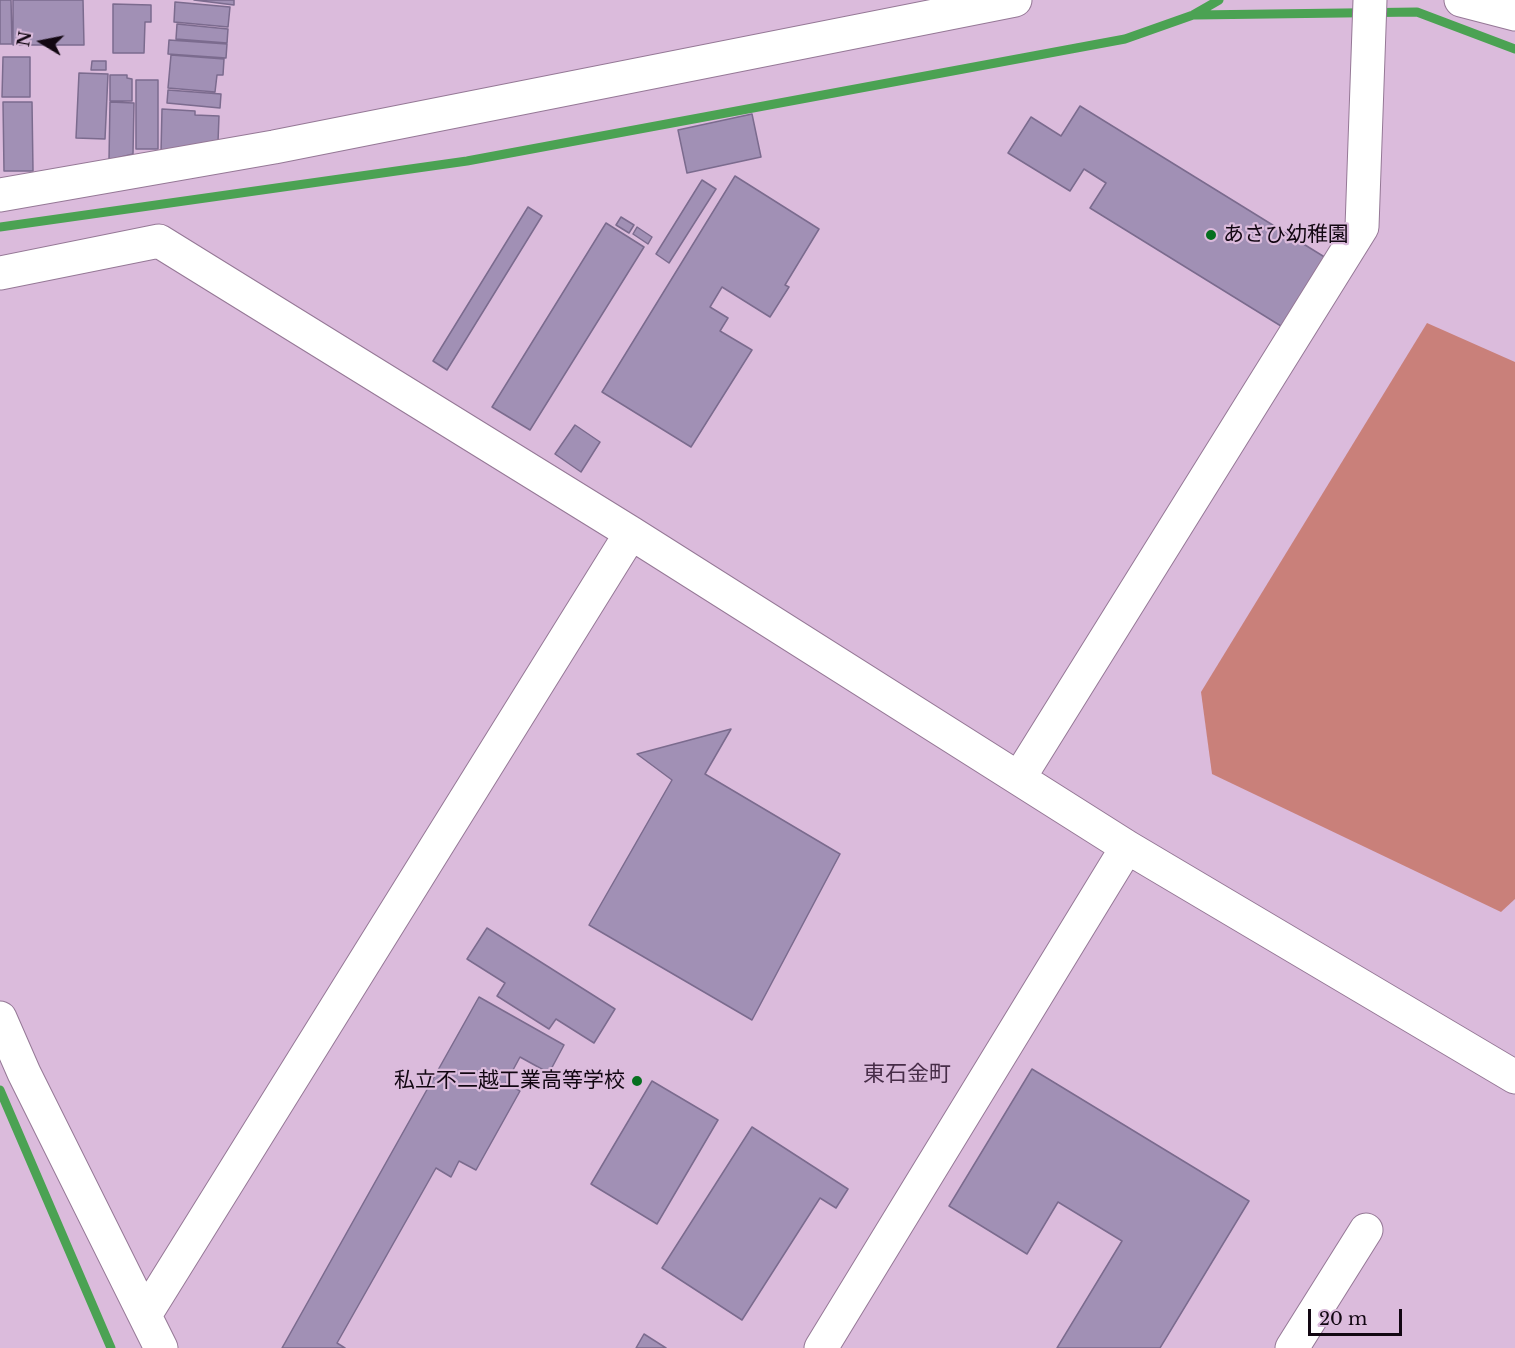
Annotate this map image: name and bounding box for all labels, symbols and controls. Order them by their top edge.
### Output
north arrow [12,12,72,72]
text: N [13,30,35,48]
place label: あさひ幼稚園 [1223,222,1349,248]
marker: あさひ幼稚園 [1204,228,1218,242]
district label: 東石金町 [863,1062,951,1088]
place label: 私立不二越工業高等学校 [394,1068,625,1094]
marker: 私立不二越工業高等学校 [630,1074,644,1088]
scale bar [1311,1297,1406,1335]
text: 20 m [1319,1308,1367,1330]

